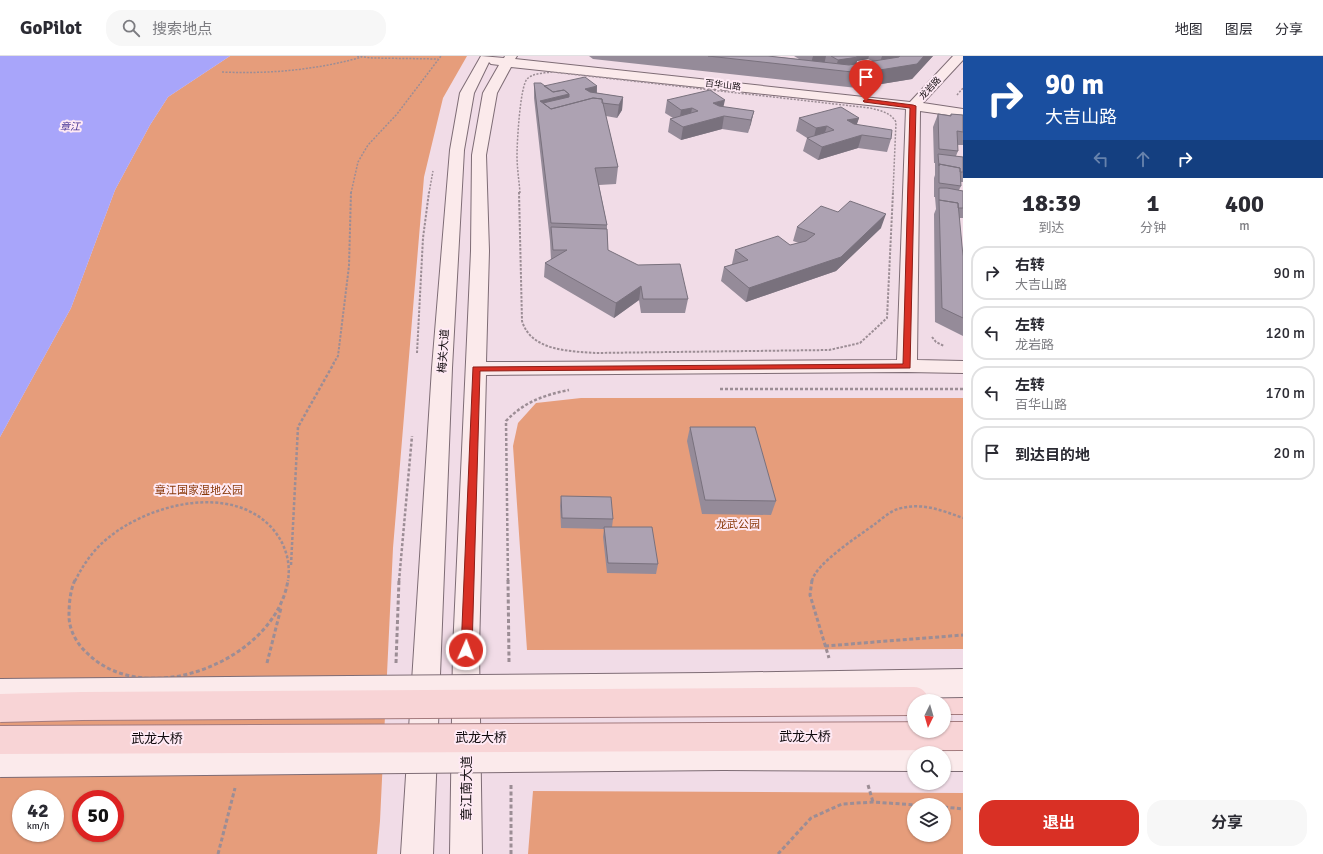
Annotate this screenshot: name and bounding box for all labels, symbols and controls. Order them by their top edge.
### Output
search box [106,10,386,46]
text: GoPilot [20,16,82,40]
icon: search [120,17,142,39]
text: 搜索地点 [152,20,212,38]
text: 地图 [1175,21,1203,38]
text: 图层 [1225,21,1253,38]
text: 分享 [1275,21,1303,38]
pin [849,60,883,101]
icon: arrive [855,66,877,88]
text: 90 m [1045,68,1104,102]
icon: right [979,72,1031,124]
street label: 龙岩路 [916,74,944,102]
street label: 百华山路 [704,77,742,93]
text: 大吉山路 [1045,106,1117,128]
water label: 章江 [60,121,81,133]
icon: left [1090,148,1112,170]
icon: ahead [1132,148,1154,170]
icon: right [1174,148,1196,170]
text: 18:39 [1022,188,1081,218]
text: 1 [1147,188,1159,218]
text: 400 [1225,189,1264,219]
text: m [1239,218,1250,234]
text: 到达 [1038,220,1065,236]
text: 分钟 [1140,220,1166,236]
text: 右转 [1015,256,1045,274]
icon: right [981,262,1003,284]
text: 90 m [1274,264,1305,282]
text: 大吉山路 [1015,277,1067,293]
text: 左转 [1015,316,1045,334]
icon: left [981,322,1003,344]
text: 120 m [1265,324,1305,342]
street label: 梅关大道 [435,329,452,373]
text: 龙岩路 [1015,337,1054,353]
text: 左转 [1015,376,1045,394]
icon: left [981,382,1003,404]
text: 170 m [1265,384,1305,402]
text: 百华山路 [1015,397,1067,413]
icon: arrive [981,442,1003,464]
text: 20 m [1274,444,1305,462]
text: 到达目的地 [1015,446,1090,464]
park label: 章江国家湿地公园 [155,484,243,497]
park label: 龙武公园 [716,518,760,531]
position arrow [445,629,487,671]
north arrow [907,694,951,738]
map controls [907,694,951,842]
street label: 武龙大桥 [779,729,831,745]
street label: 武龙大桥 [455,730,507,746]
street label: 武龙大桥 [131,731,183,747]
button: search [907,746,951,790]
street label: 章江南大道 [459,755,475,821]
speed limit sign: 50 [72,790,124,842]
text: 42 [27,798,49,823]
button: layers [907,798,951,842]
button: 退出 [979,800,1139,846]
button: 分享 [1147,800,1307,846]
text: km/h [27,820,49,832]

